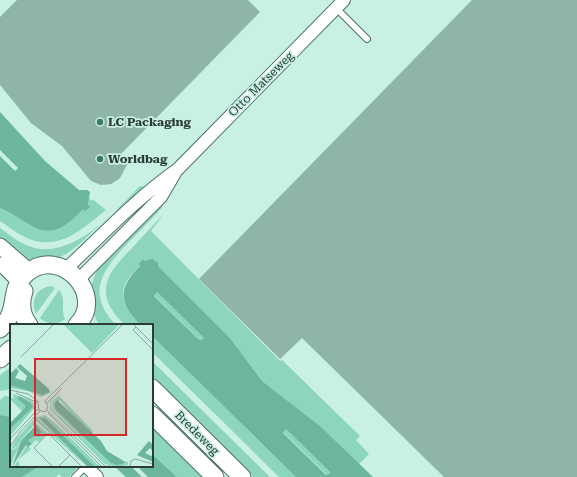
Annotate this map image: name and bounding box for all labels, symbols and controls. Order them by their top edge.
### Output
street label: Otto Matseweg [226,48,297,119]
place label: LC Packaging [108,115,192,129]
marker: LC Packaging [95,117,105,127]
place label: Worldbag [108,152,168,166]
marker: Worldbag [95,154,105,164]
inset map [10,324,153,467]
street label: Bredeweg [172,408,222,458]

